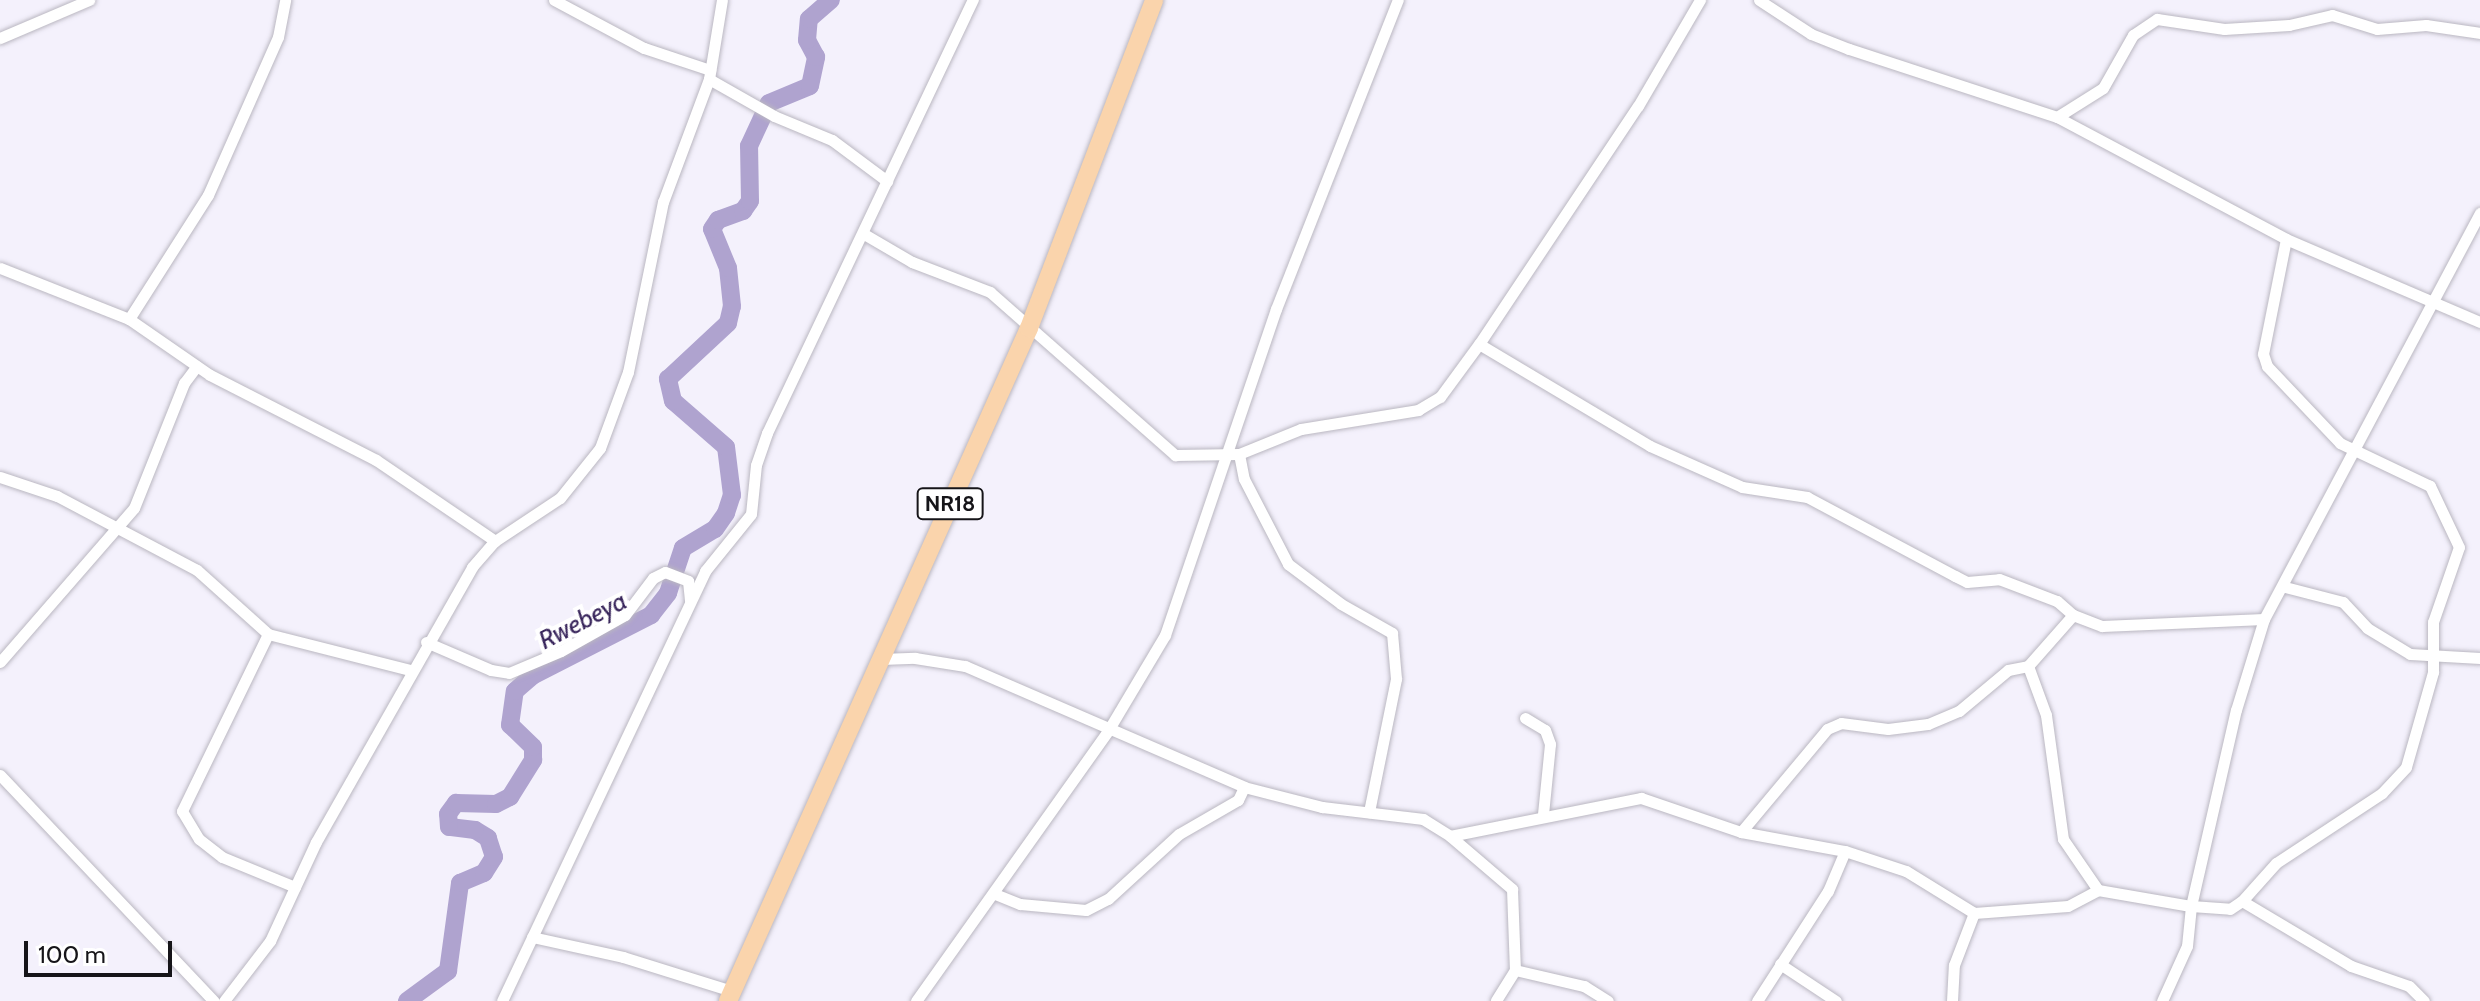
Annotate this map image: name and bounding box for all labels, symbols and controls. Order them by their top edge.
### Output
road number: NR18 [916,486,984,522]
water label: Rwebeya [534,586,632,656]
scale bar [28,925,176,975]
text: 100 m [38,940,106,969]

